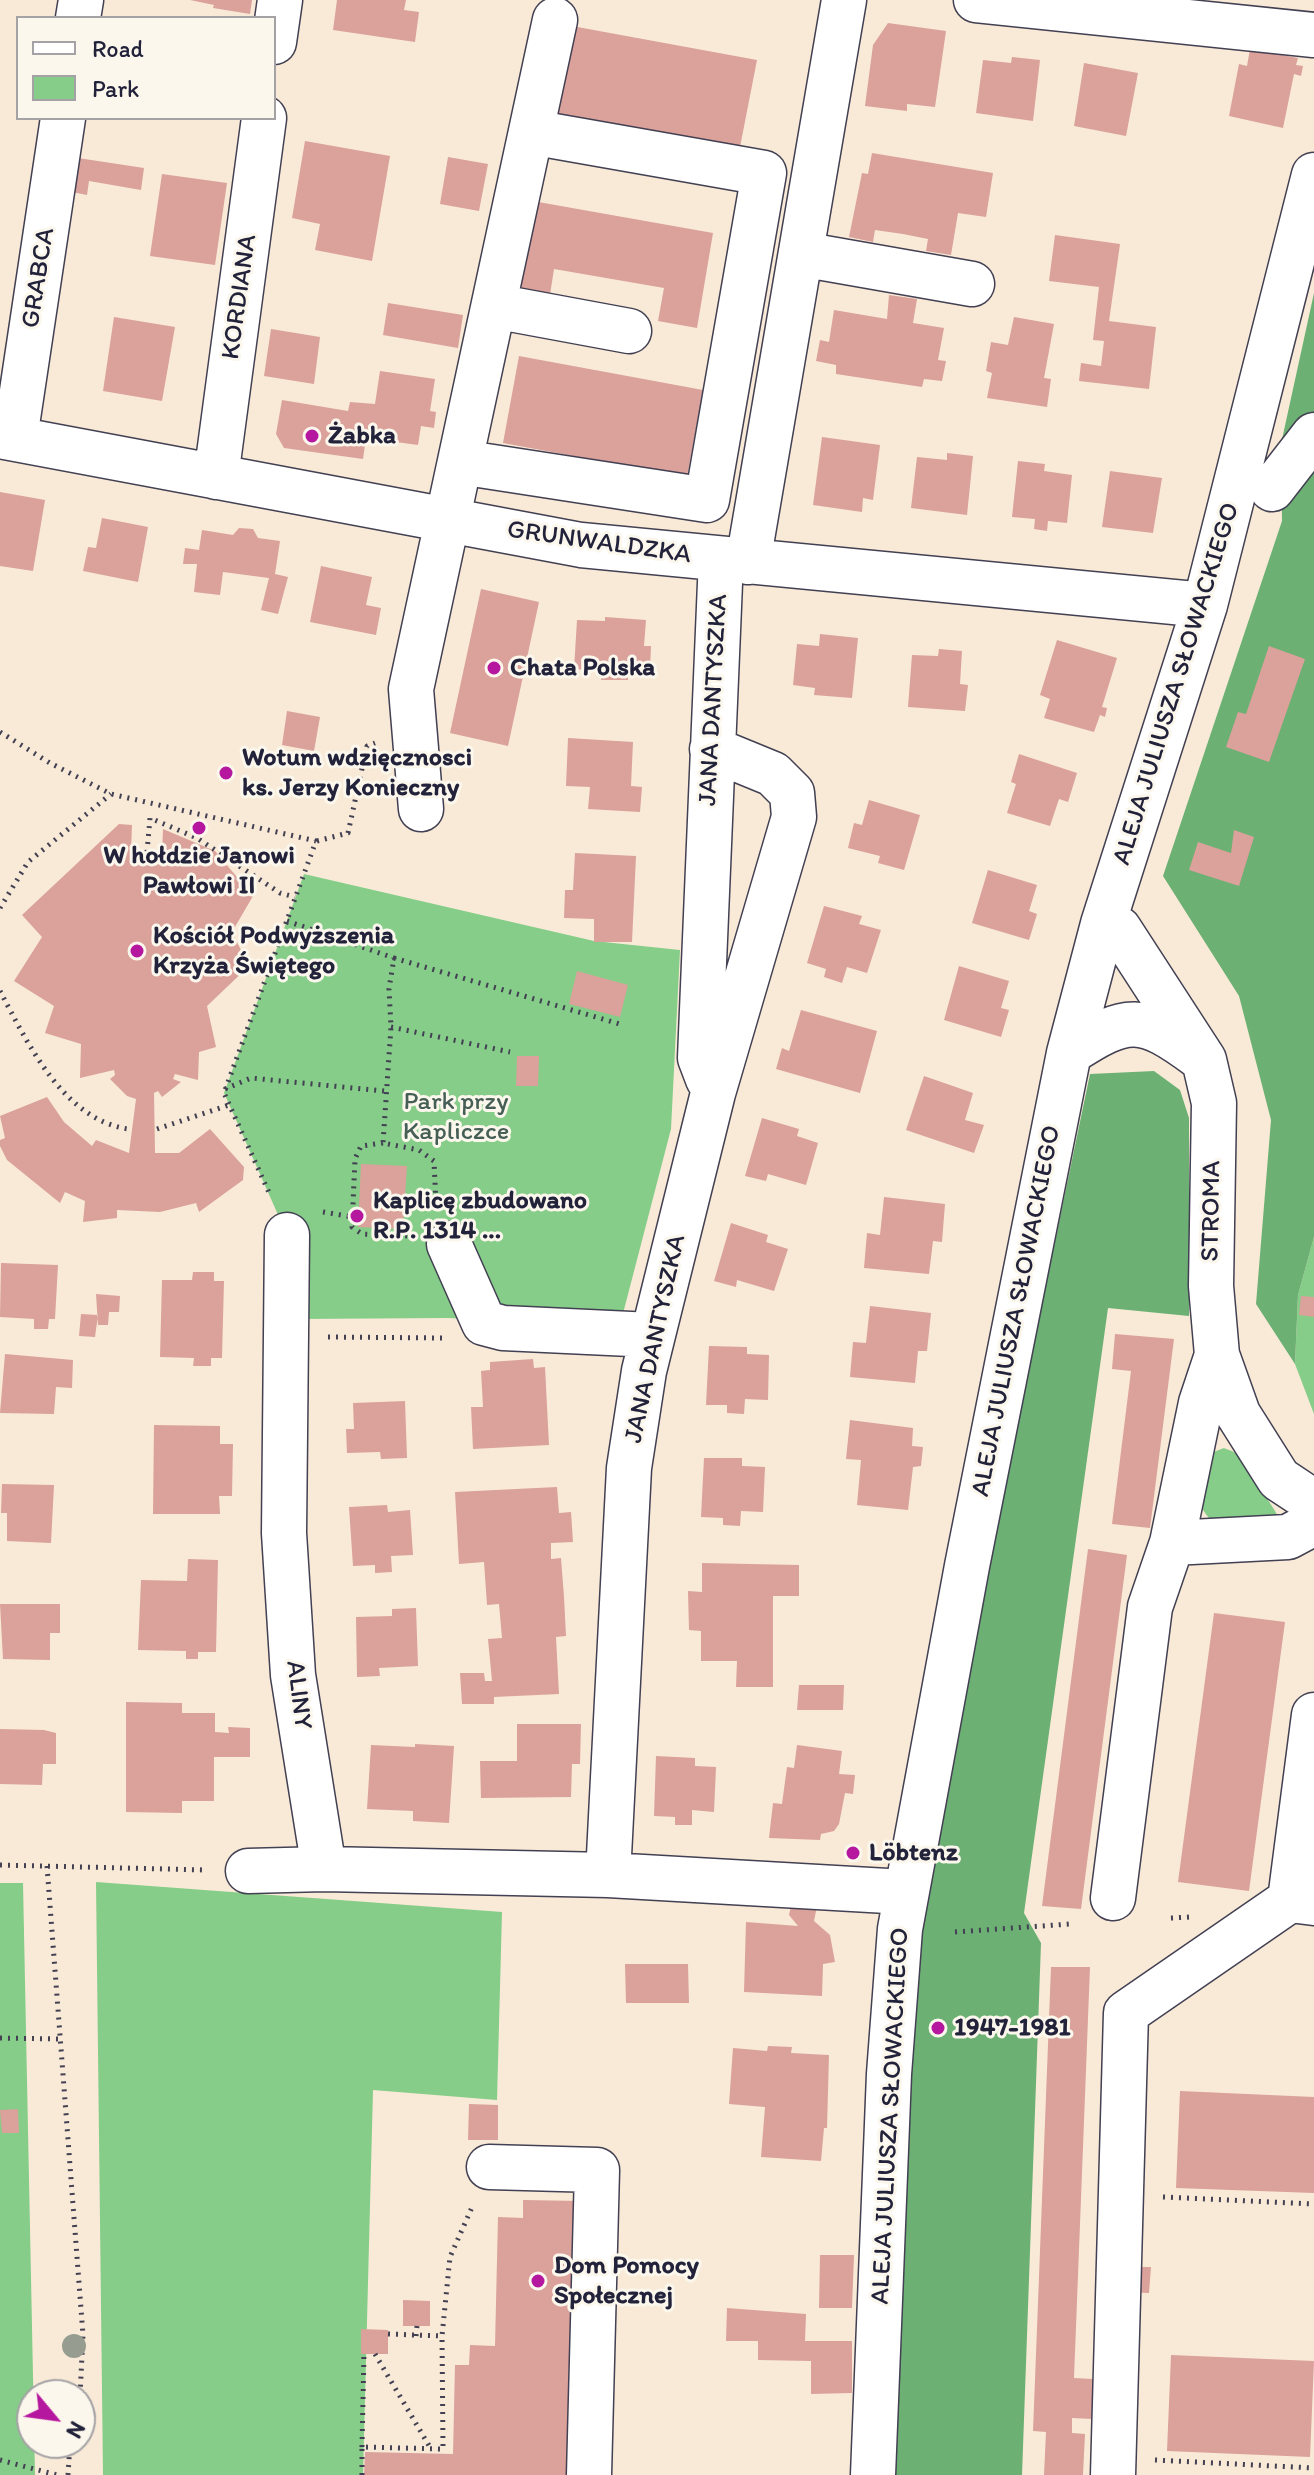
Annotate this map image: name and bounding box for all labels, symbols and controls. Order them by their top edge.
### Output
legend [16,16,276,120]
text: Road [92,34,144,63]
text: Park [92,74,139,103]
street label: GRABCA [16,226,62,330]
street label: KORDIANA [216,232,264,362]
place label: Żabka [328,420,396,452]
marker: Żabka [303,427,321,445]
street label: ALEJA JULIUSZA SŁOWACKIEGO [1107,499,1247,869]
street label: GRUNWALDZKA [505,515,693,571]
street label: JANA DANTYSZKA [693,593,735,807]
place label: Chata Polska [510,652,655,684]
marker: Chata Polska [485,659,503,677]
place label: Wotum wdzięcznosci ks. Jerzy Konieczny [242,742,472,804]
marker: Wotum wdzięcznosci ks. Jerzy Konieczny [217,764,235,782]
marker: W hołdzie Janowi Pawłowi II [190,819,208,837]
place label: W hołdzie Janowi Pawłowi II [103,840,295,902]
place label: Kościół Podwyższenia Krzyża Świętego [153,920,394,982]
marker: Kościół Podwyższenia Krzyża Świętego [128,942,146,960]
park label: Park przy Kapliczce [403,1086,509,1148]
street label: ALEJA JULIUSZA SŁOWACKIEGO [966,1123,1068,1499]
street label: STROMA [1196,1160,1228,1262]
place label: Kaplicę zbudowano R.P. 1314 ... [373,1185,587,1246]
marker: Kaplicę zbudowano R.P. 1314 ... [348,1207,366,1225]
street label: JANA DANTYSZKA [619,1232,693,1446]
street label: ALINY [278,1659,318,1731]
place label: Löbtenz [869,1837,958,1869]
marker: Löbtenz [844,1844,862,1862]
street label: ALEJA JULIUSZA SŁOWACKIEGO [866,1927,916,2305]
place label: 1947-1981 [954,2012,1071,2044]
marker: 1947-1981 [929,2019,947,2037]
place label: Dom Pomocy Społecznej [554,2250,699,2312]
marker: Dom Pomocy Społecznej [529,2272,547,2290]
north arrow [16,2379,96,2459]
text: N [60,2417,91,2443]

